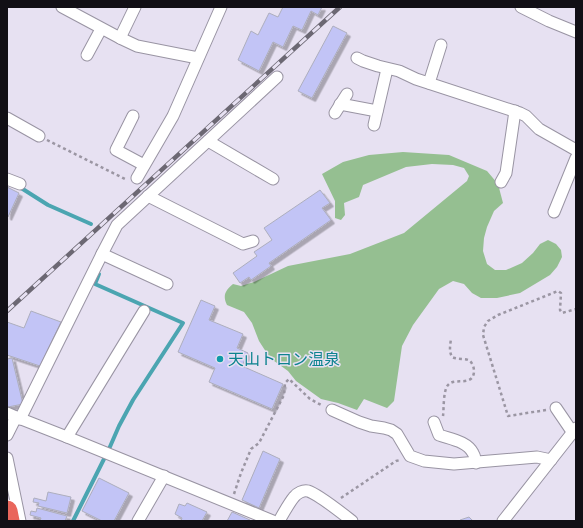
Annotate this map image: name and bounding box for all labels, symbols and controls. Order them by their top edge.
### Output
place label: 天山トロン温泉 [228,350,340,369]
marker: 天山トロン温泉 [215,354,225,364]

